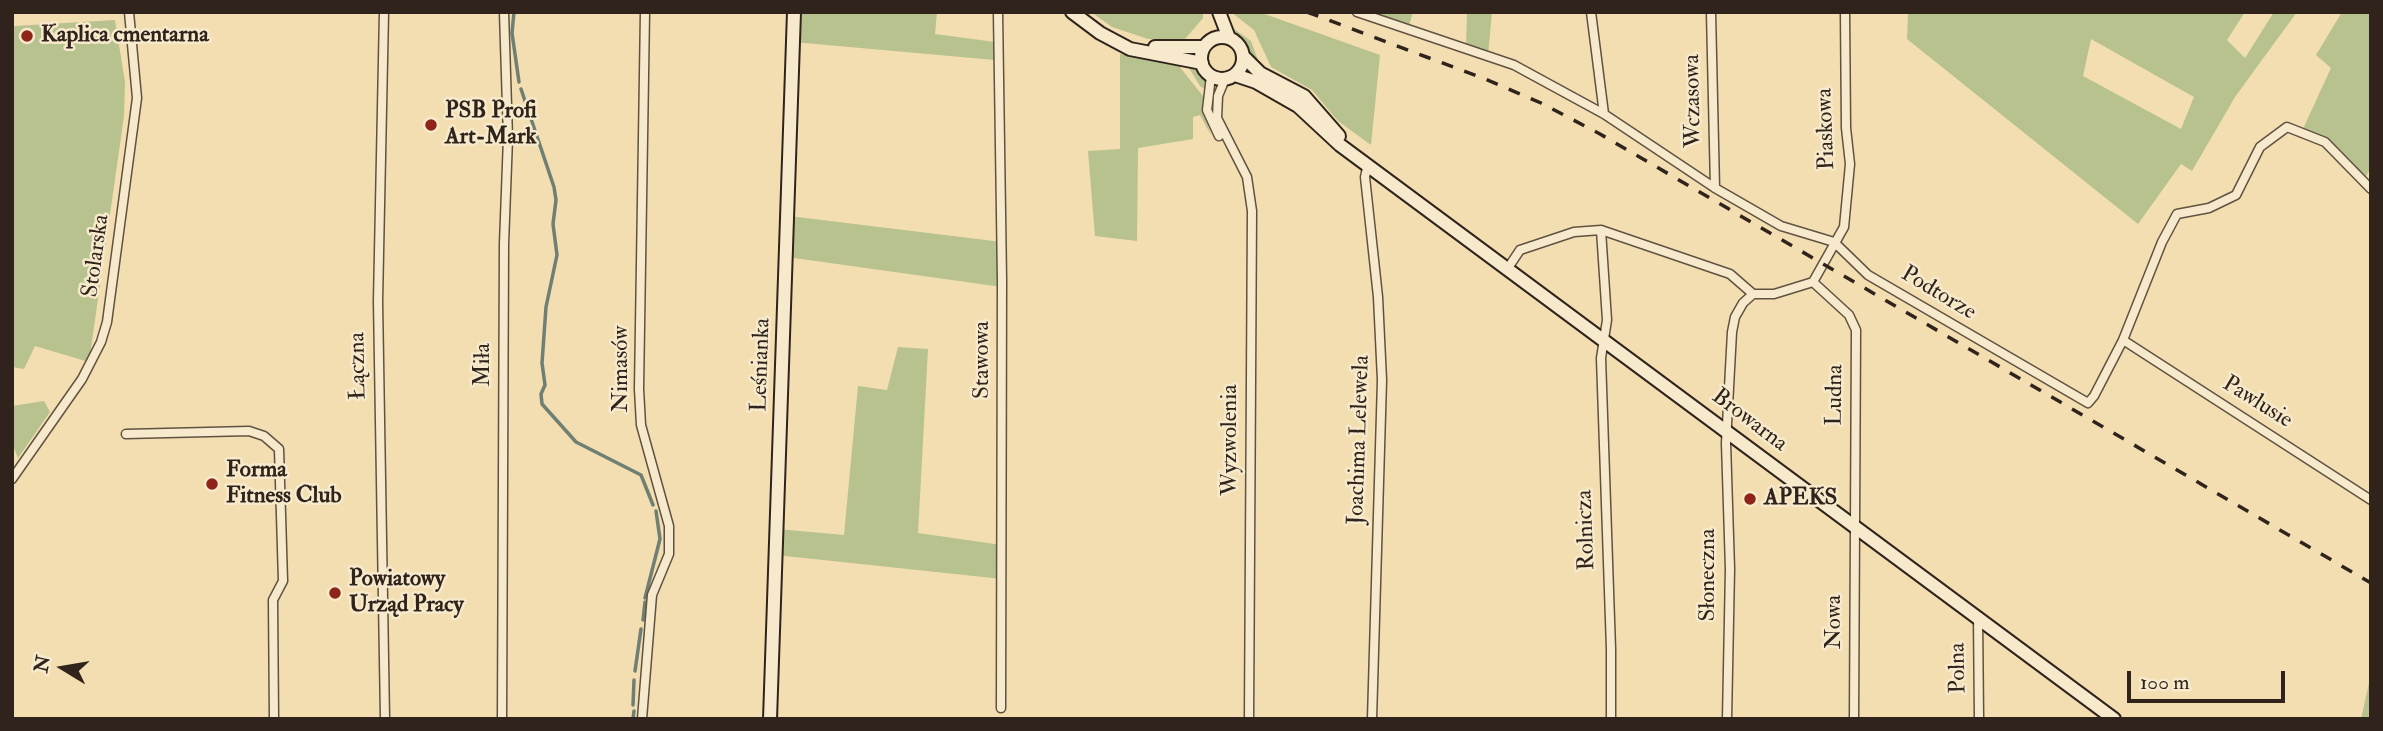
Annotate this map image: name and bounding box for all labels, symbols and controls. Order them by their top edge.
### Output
place label: Kaplica cmentarna [41,22,209,50]
marker: Kaplica cmentarna [19,28,35,44]
street label: Wczasowa [1679,54,1709,148]
street label: Piaskowa [1812,88,1842,170]
place label: PSB Profi Art-Mark [445,98,537,152]
marker: PSB Profi Art-Mark [423,117,439,133]
street label: Stolarska [78,213,116,299]
street label: Podtorze [1895,261,1981,327]
street label: Leśnianka [747,318,777,412]
street label: Stawowa [969,321,997,399]
street label: Nimasów [608,326,636,412]
street label: Łączna [345,332,373,400]
street label: Miła [470,343,498,387]
street label: Joachima Lelewela [1343,355,1377,525]
street label: Ludna [1822,364,1850,426]
street label: Pawlusie [2217,371,2297,435]
street label: Wyzwolenia [1217,384,1245,496]
street label: Browarna [1706,384,1792,458]
place label: Forma Fitness Club [226,457,342,511]
marker: Forma Fitness Club [204,476,220,492]
place label: APEKS [1764,485,1837,513]
street label: Rolnicza [1572,489,1602,571]
marker: APEKS [1742,491,1758,507]
street label: Słoneczna [1695,529,1723,621]
place label: Powiatowy Urząd Pracy [349,566,464,620]
marker: Powiatowy Urząd Pracy [327,585,343,601]
street label: Nowa [1821,595,1849,649]
north arrow [28,633,98,703]
street label: Polna [1945,642,1973,694]
text: N [29,653,56,675]
scale bar [2131,658,2288,702]
text: 100 m [2140,669,2190,696]

